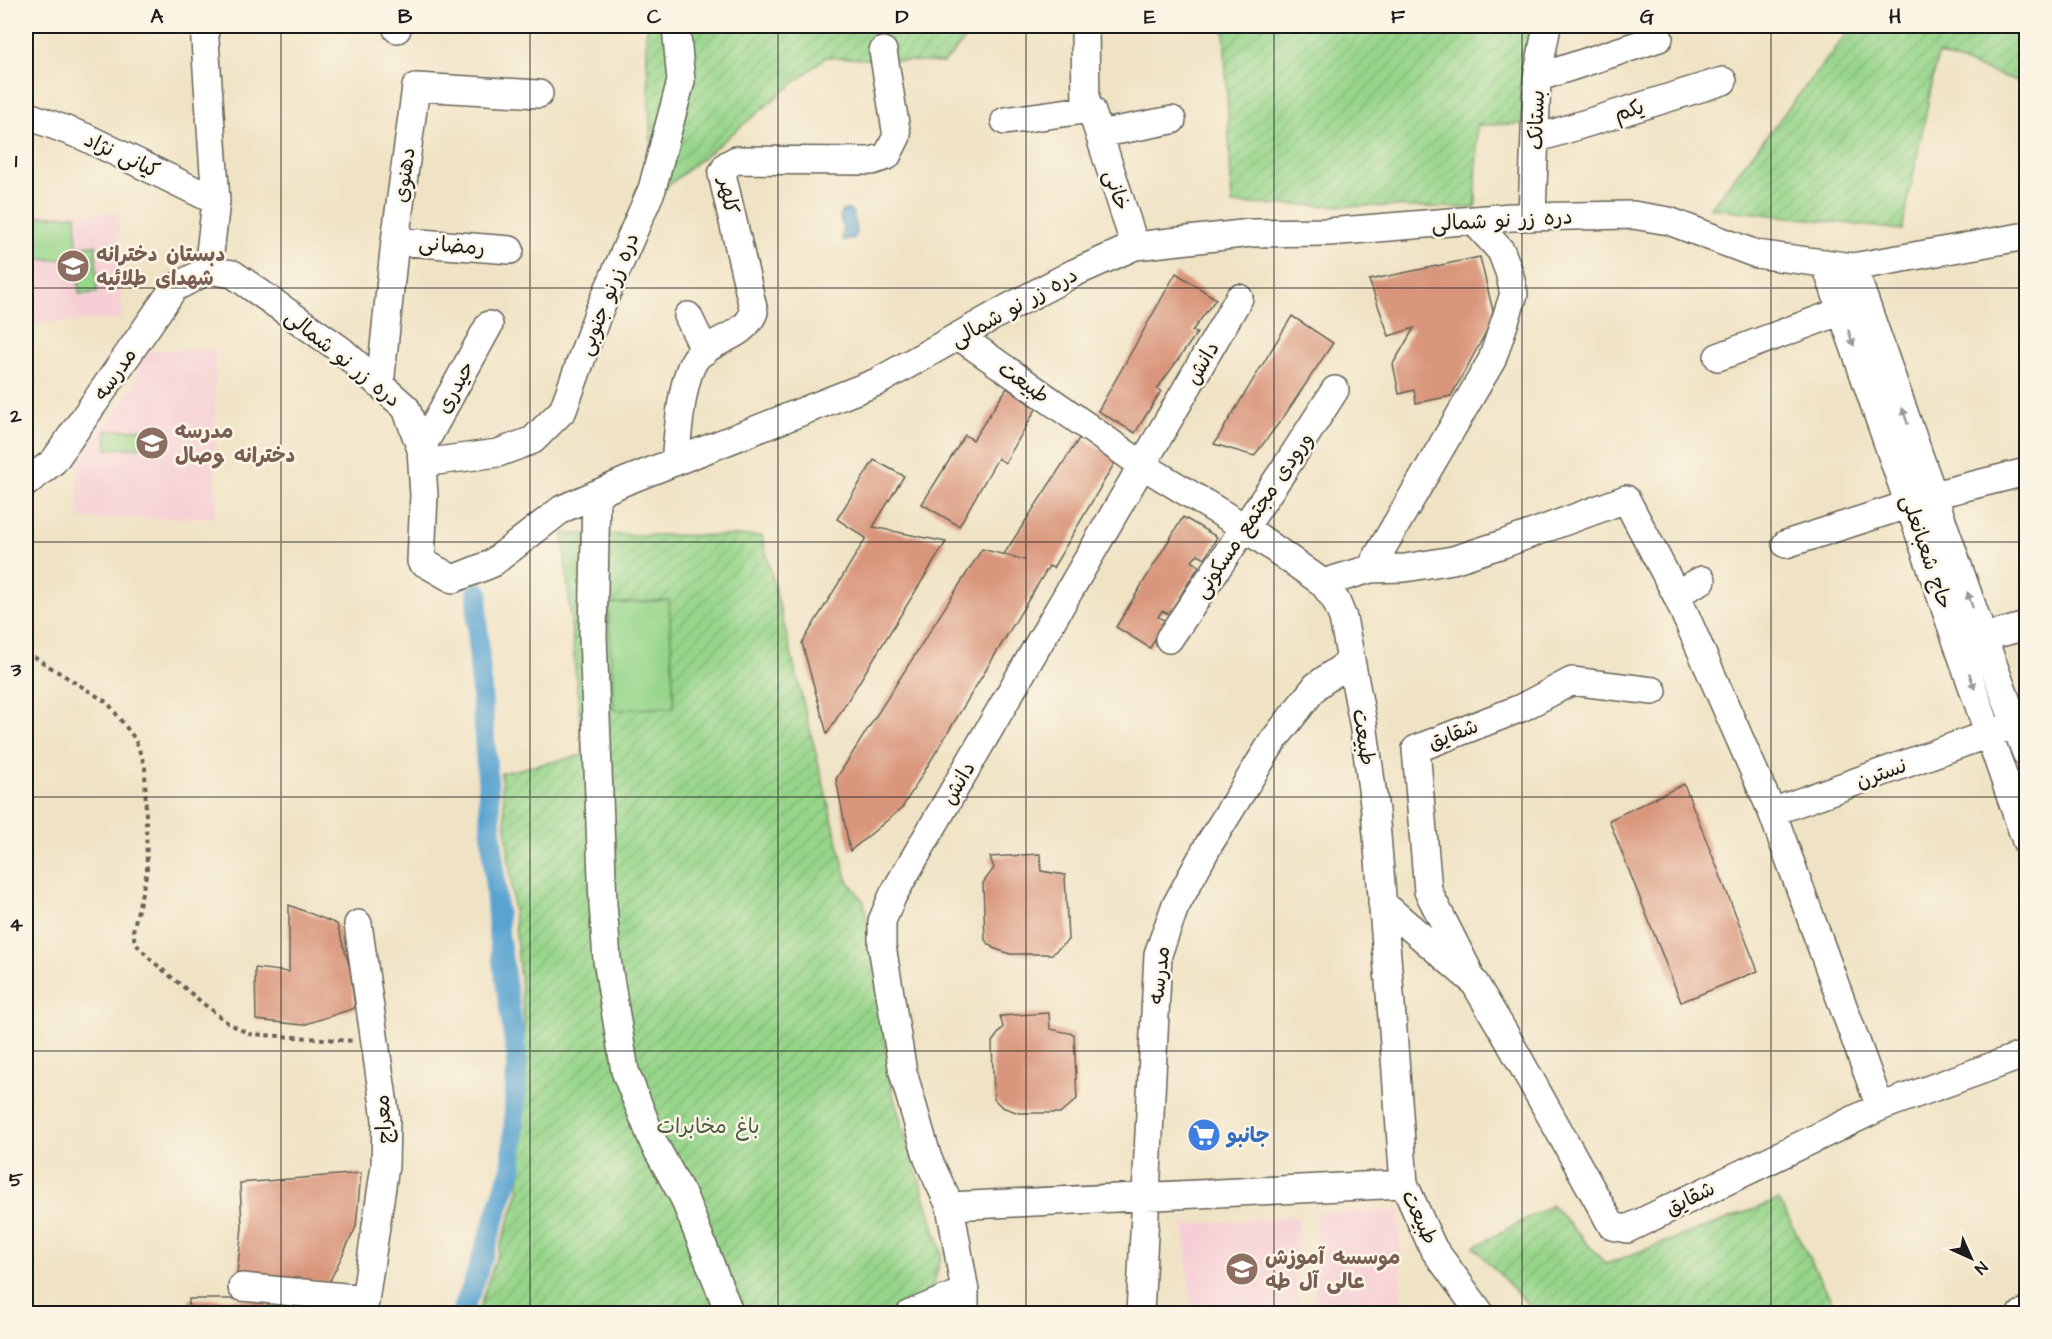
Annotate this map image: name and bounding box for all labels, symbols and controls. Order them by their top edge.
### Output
text: A [151,3,164,31]
text: B [398,3,413,31]
text: C [647,3,662,31]
text: D [896,3,909,31]
text: E [1144,3,1156,31]
text: F [1391,3,1406,31]
text: G [1640,3,1654,31]
text: H [1889,3,1901,31]
street label: بستانک [1521,89,1552,151]
street label: یکم [1611,92,1648,130]
street label: کیانی نژاد [79,125,164,186]
street label: دهنوی [386,145,423,205]
text: 1 [15,147,18,175]
street label: خانی [1096,166,1137,214]
street label: کلهر [711,174,746,216]
street label: دره زر نو شمالی [1431,202,1573,239]
street label: رمضانی [418,228,486,263]
street label: دره زرنو جنوبی [571,229,646,360]
place label: دبستان دخترانه شهدای طلائیه [96,240,225,293]
school or university icon: دبستان دخترانه شهدای طلائیه [55,248,91,284]
street label: دره زر نو شمالی [945,261,1083,354]
street label: دره زر نو شمالی [279,303,407,414]
one-way arrow [1847,329,1857,347]
street label: دانش [1178,336,1226,390]
street label: مدرسه [87,342,144,406]
street label: طبیعت [992,354,1055,411]
street label: حیدری [429,356,482,419]
text: 2 [9,402,22,430]
one-way arrow [1900,407,1910,425]
place label: مدرسه دخترانه وصال [175,417,295,470]
school or university icon: مدرسه دخترانه وصال [134,425,170,461]
street label: ورودی مجتمع مسکونی [1187,426,1320,604]
street label: حاج شعبانعلی [1893,491,1960,613]
one-way arrow [1965,591,1975,609]
text: 3 [10,656,22,684]
one-way arrow [1967,672,1977,690]
street label: طبیعت [1345,707,1382,767]
street label: شقایق [1424,712,1483,757]
street label: نسترن [1852,751,1911,796]
street label: دانش [934,756,982,810]
text: 4 [9,911,23,939]
street label: مدرسه [1142,944,1177,1006]
street label: معراج [368,1094,399,1144]
park label: باغ مخابرات [656,1112,760,1141]
supermarket icon: جانبو [1186,1117,1222,1153]
place label: جانبو [1225,1121,1269,1150]
text: 5 [9,1166,24,1194]
street label: شقایق [1661,1174,1720,1223]
street label: طبیعت [1394,1185,1445,1249]
north arrow [1941,1228,2001,1288]
place label: موسسه آموزش عالی آل طه [1265,1243,1400,1296]
school or university icon: موسسه آموزش عالی آل طه [1224,1251,1260,1287]
text: N [1970,1257,1992,1279]

